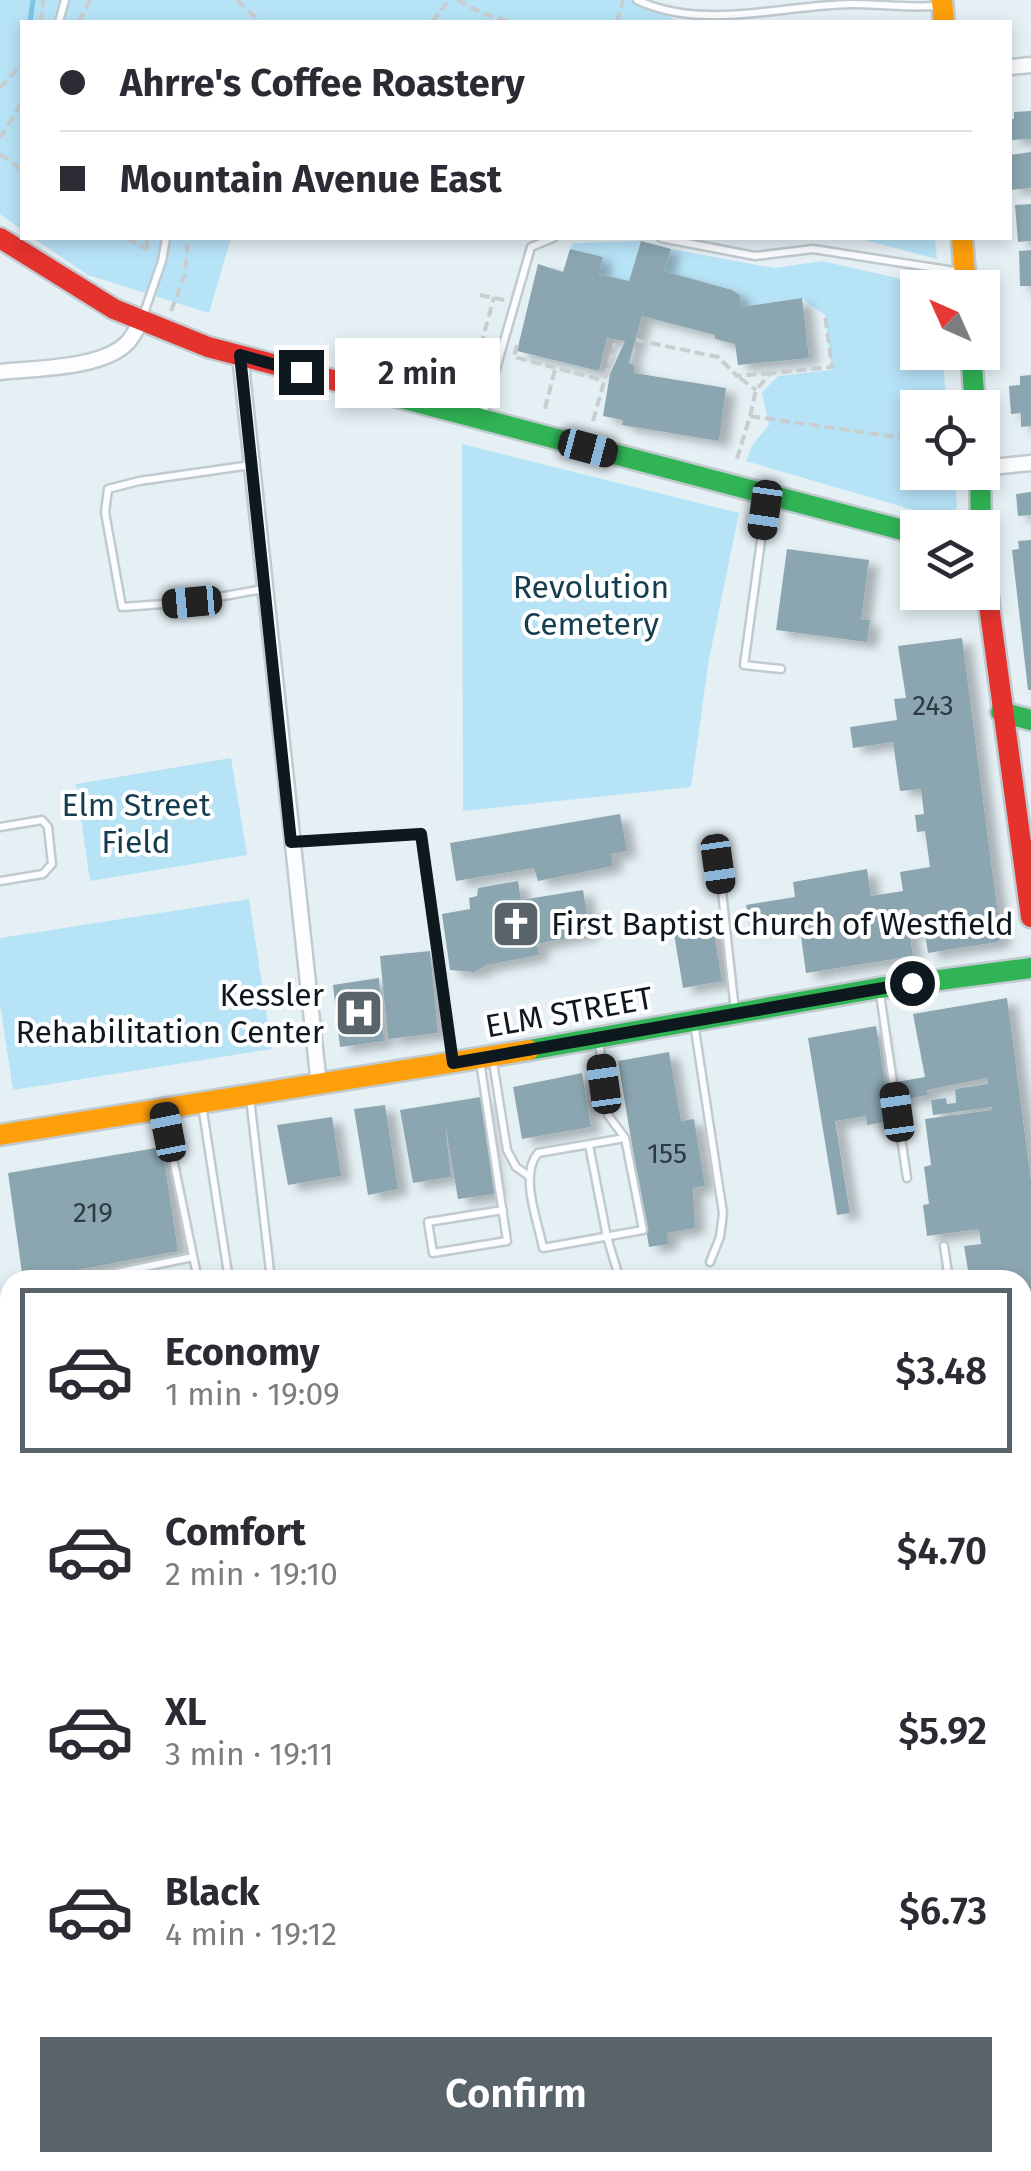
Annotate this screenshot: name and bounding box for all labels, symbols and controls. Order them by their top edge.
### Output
text: Ahrre's Coffee Roastery [120,60,525,106]
text: Mountain Avenue East [120,156,502,202]
north arrow [900,270,1000,370]
map controls [900,270,1000,610]
callout: 2 min [336,337,501,407]
route end [279,350,324,395]
text: 2 min [378,354,457,392]
button: locate [900,390,1000,490]
car [555,426,621,470]
car [746,478,784,542]
button: layers [900,510,1000,610]
park label: Revolution Cemetery [513,568,669,643]
car [161,584,223,620]
house number: 243 [912,689,954,722]
park label: Elm Street Field [62,786,211,861]
car [699,832,737,896]
church icon: First Baptist Church of Westfield [490,898,542,950]
place label: First Baptist Church of Westfield [551,905,1014,943]
route start [890,961,935,1006]
place label: Kessler Rehabilitation Center [16,976,325,1051]
street label: ELM STREET [482,978,656,1045]
hospital icon: Kessler Rehabilitation Center [333,987,385,1039]
car [585,1052,623,1116]
car [878,1080,916,1144]
car [148,1100,188,1164]
house number: 155 [647,1137,687,1170]
house number: 219 [73,1196,113,1229]
icon: car [45,1326,135,1416]
text: Economy [165,1329,320,1375]
text: $3.48 [896,1348,987,1394]
text: 1 min · 19:09 [165,1375,340,1413]
icon: car [45,1506,135,1596]
text: Comfort [165,1509,306,1555]
text: $4.70 [897,1528,987,1574]
text: 2 min · 19:10 [165,1555,338,1593]
icon: car [45,1686,135,1776]
text: XL [165,1689,207,1735]
text: $5.92 [898,1708,987,1754]
text: 3 min · 19:11 [165,1735,334,1773]
icon: car [45,1866,135,1956]
text: Black [165,1869,260,1915]
text: $6.73 [899,1888,987,1934]
text: 4 min · 19:12 [165,1915,337,1953]
button: Confirm [40,2037,992,2152]

